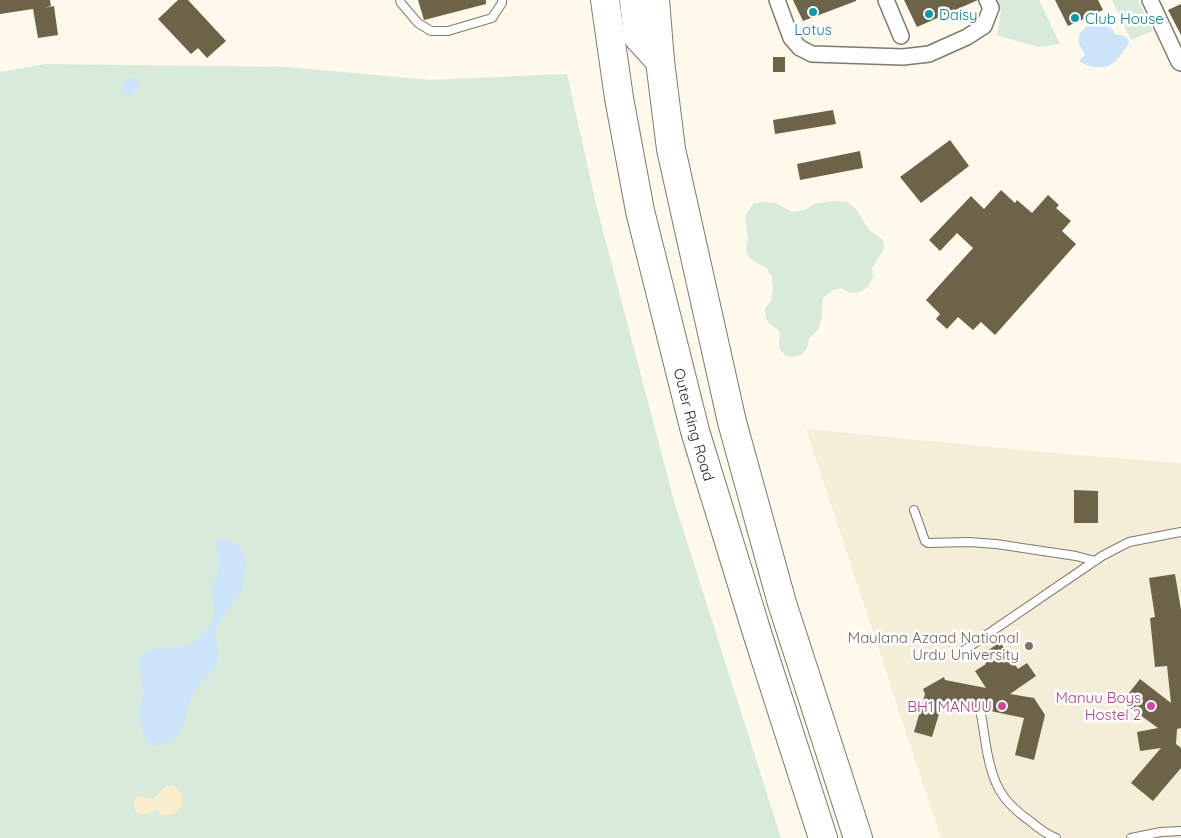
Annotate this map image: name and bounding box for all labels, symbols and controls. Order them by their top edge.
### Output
place label: Daisy [939,5,978,24]
marker: Lotus [807,6,819,18]
marker: Daisy [923,8,935,20]
place label: Club House [1085,9,1164,28]
marker: Club House [1069,12,1081,24]
place label: Lotus [794,20,832,39]
street label: Outer Ring Road [670,366,719,483]
place label: Maulana Azaad National Urdu University [848,628,1019,664]
marker: Maulana Azaad National Urdu University [1023,640,1035,652]
place label: Manuu Boys Hostel 2 [1055,688,1141,724]
place label: BH1 MANUU [907,697,992,716]
marker: BH1 MANUU [996,700,1008,712]
marker: Manuu Boys Hostel 2 [1145,700,1157,712]

